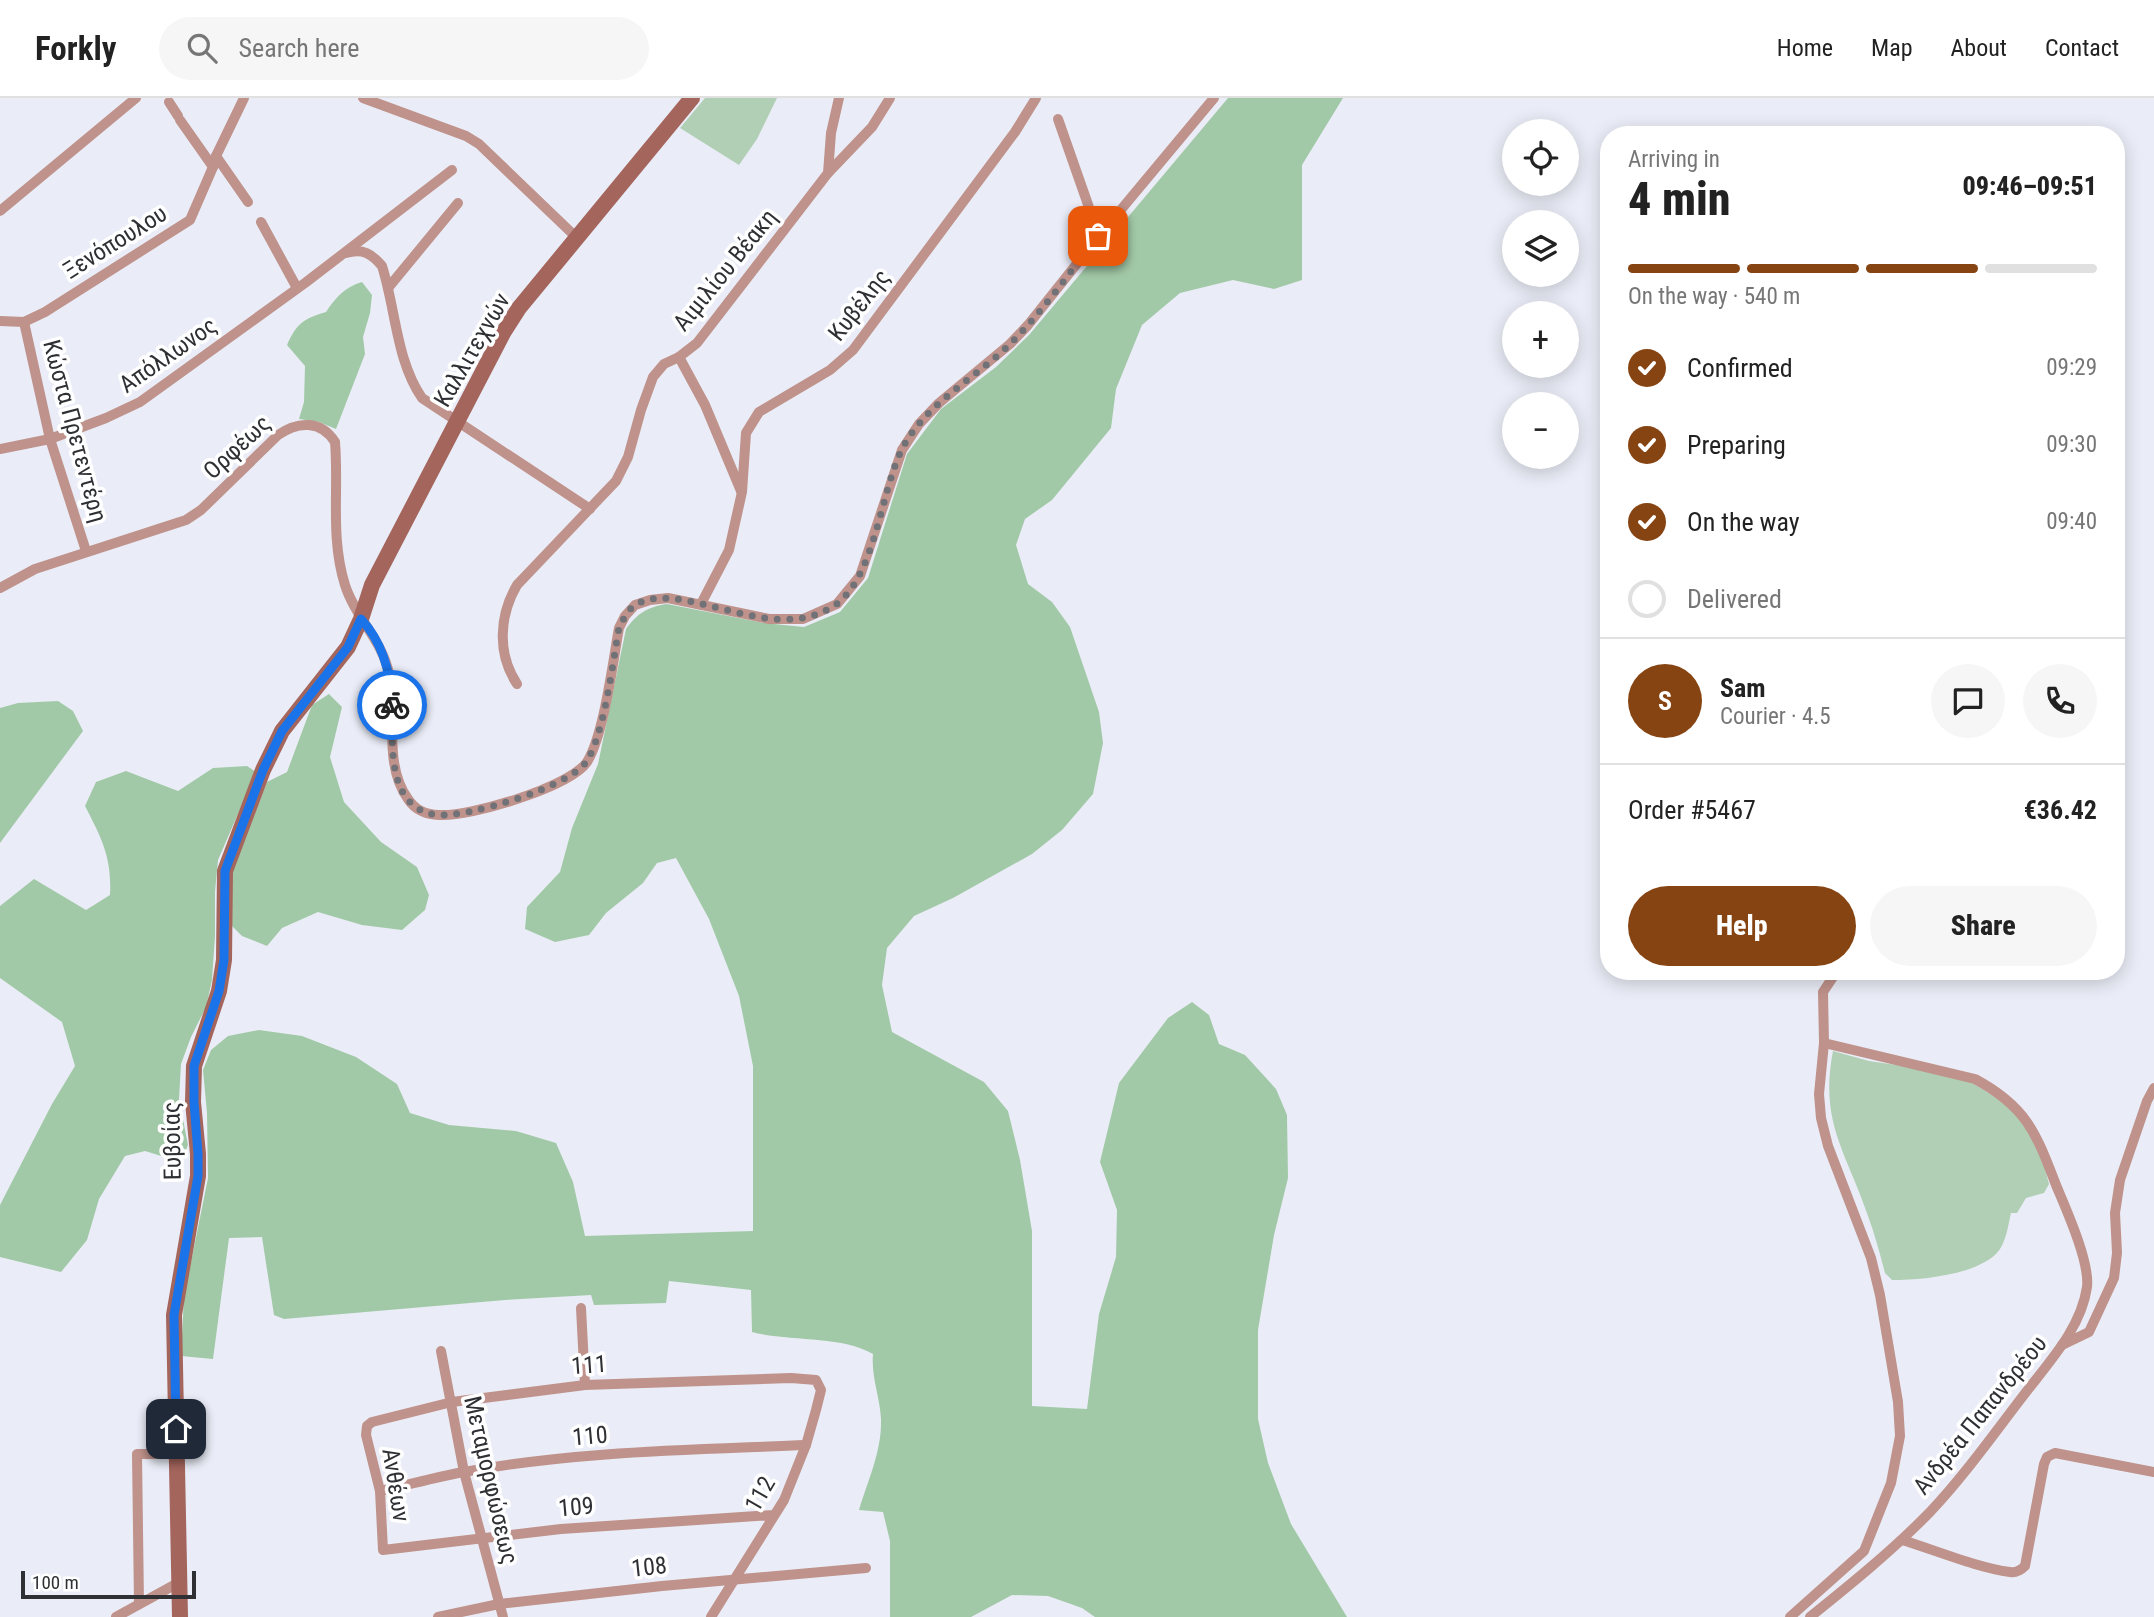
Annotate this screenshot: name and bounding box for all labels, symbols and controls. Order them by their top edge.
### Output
search box [159,17,649,80]
text: Forkly [35,29,117,68]
icon: search [183,29,221,67]
text: Search here [239,33,359,63]
text: Home [1777,34,1833,62]
text: Map [1871,34,1913,62]
text: About [1951,34,2007,62]
text: Contact [2045,34,2119,62]
map controls [1502,119,1579,469]
button: locate [1502,119,1579,196]
text: Arriving in [1628,146,1720,173]
text: 09:46–09:51 [1963,171,2097,201]
text: 4 min [1628,172,1731,226]
street label: Ξενόπουλου [58,199,172,285]
street label: Αιμιλίου Βέακη [667,204,783,336]
pin [1068,206,1128,266]
button: layers [1502,210,1579,287]
icon: bag [1079,217,1117,255]
street label: Κυβέλης [822,264,896,346]
text: On the way · 540 m [1628,283,1800,310]
street label: Καλλιτεχνών [428,288,516,412]
button: + [1502,301,1579,378]
street label: Απόλλωνος [114,311,222,399]
street label: Κώστα Πρετεντέρη [37,337,113,525]
icon: check [1628,349,1666,387]
text: Confirmed [1687,353,1793,383]
text: 09:29 [2046,354,2097,381]
button: − [1502,392,1579,469]
street label: Ορφέως [198,409,276,485]
icon: check [1628,426,1666,464]
text: Preparing [1687,430,1786,460]
text: 09:30 [2046,431,2097,458]
icon: check [1628,503,1666,541]
text: On the way [1687,507,1800,537]
text: 09:40 [2046,508,2097,535]
text: Delivered [1687,584,1782,614]
button: chat [1931,664,2005,738]
button: phone [2023,664,2097,738]
courier [357,670,427,740]
text: Sam [1720,673,1766,703]
icon: bike [373,686,411,724]
text: S [1658,686,1672,716]
text: Courier · 4.5 [1720,703,1831,730]
text: Order #5467 [1628,795,1756,825]
text: €36.42 [2024,795,2097,825]
button: Help [1628,886,1856,966]
button: Share [1870,886,2097,966]
street label: Ευβοίας [157,1102,187,1180]
street label: Ανδρέα Παπανδρέου [1907,1330,2053,1500]
street label: 111 [570,1350,608,1380]
street label: Μεταμορφώσεως [458,1393,524,1567]
pin [146,1399,206,1459]
icon: home [157,1410,195,1448]
street label: 110 [571,1421,609,1451]
street label: Ανθέων [376,1446,416,1524]
street label: 112 [739,1472,781,1516]
street label: 109 [557,1492,595,1522]
street label: 108 [630,1551,668,1583]
scale bar [21,1568,196,1600]
text: 100 m [32,1571,79,1594]

